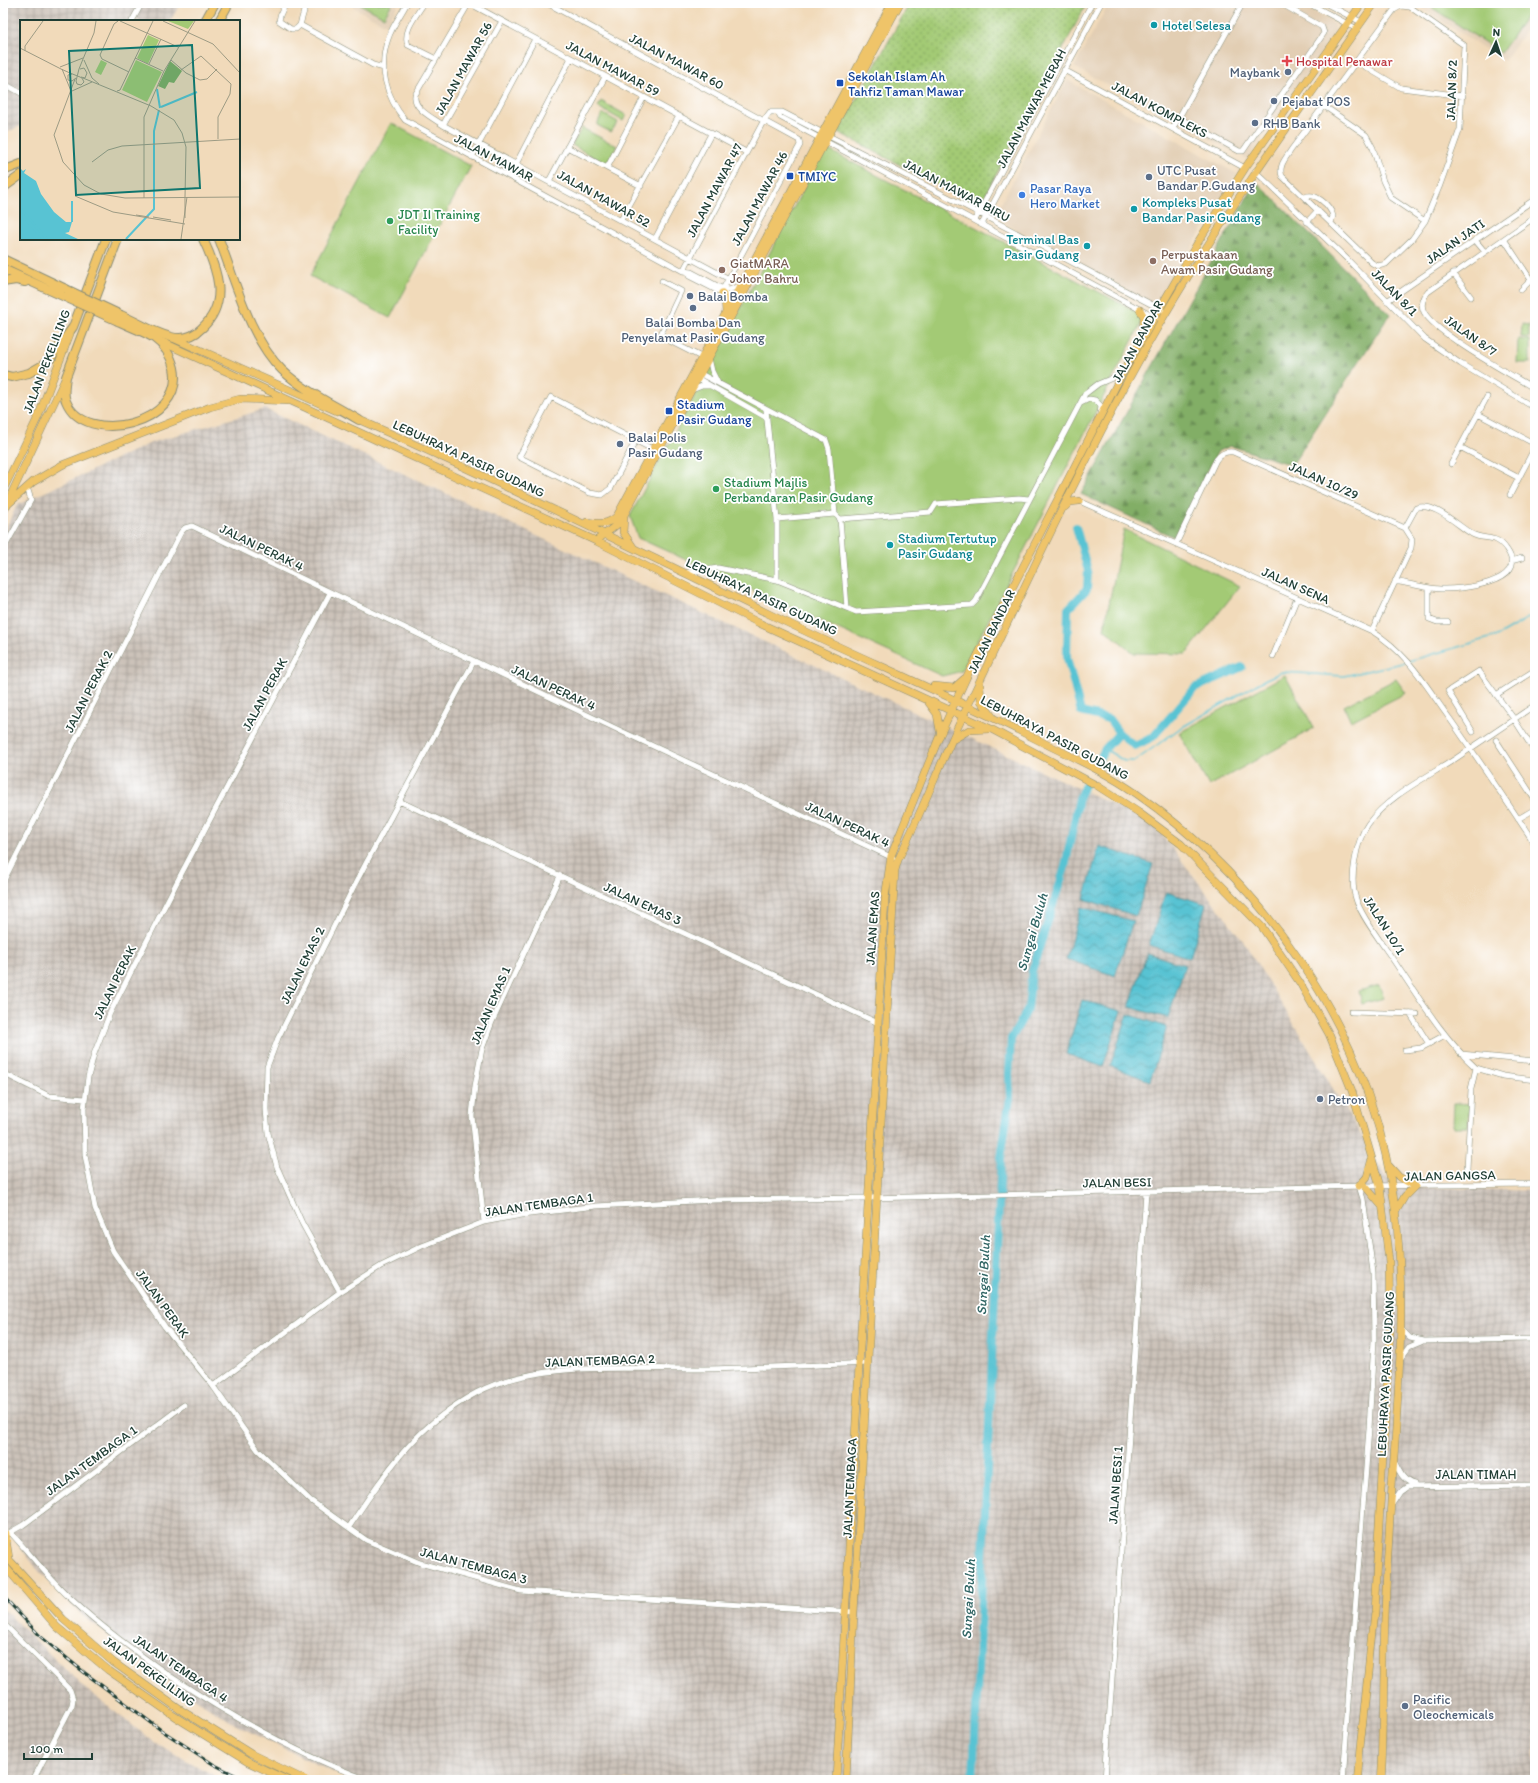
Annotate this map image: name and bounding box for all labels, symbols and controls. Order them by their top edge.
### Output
place label: Hotel Selesa [1162,18,1231,33]
street label: JALAN MAWAR 56 [432,19,495,117]
inset map [20,20,240,240]
marker: Hotel Selesa [1149,20,1159,30]
north arrow [1476,22,1516,62]
text: N [1492,26,1501,39]
street label: JALAN MAWAR 60 [627,30,727,93]
street label: JALAN MAWAR 59 [564,38,662,99]
street label: JALAN MAWAR MERAH [994,46,1069,170]
place label: Hospital Penawar [1296,54,1394,69]
marker: Hospital Penawar [1281,55,1293,67]
street label: JALAN 8/2 [1443,59,1460,121]
place label: Maybank [1230,65,1280,80]
marker: Maybank [1283,67,1293,77]
place label: Sekolah Islam Ah Tahfiz Taman Mawar [848,69,965,99]
marker: Sekolah Islam Ah Tahfiz Taman Mawar [835,78,845,88]
street label: JALAN KOMPLEKS [1109,78,1210,141]
place label: Pejabat POS [1282,94,1350,109]
marker: Pejabat POS [1269,96,1279,106]
place label: RHB Bank [1263,116,1321,131]
marker: RHB Bank [1250,118,1260,128]
street label: JALAN MAWAR [452,130,536,184]
street label: JALAN MAWAR 47 [683,140,746,240]
street label: JALAN MAWAR 46 [728,148,791,248]
street label: JALAN MAWAR BIRU [901,156,1013,225]
place label: UTC Pusat Bandar P.Gudang [1157,163,1256,193]
street label: JALAN MAWAR 52 [555,167,653,230]
place label: TMIYC [798,169,836,184]
marker: TMIYC [785,171,795,181]
marker: UTC Pusat Bandar P.Gudang [1144,172,1154,182]
place label: Pasar Raya Hero Market [1030,181,1100,211]
marker: Pasar Raya Hero Market [1017,190,1027,200]
place label: Kompleks Pusat Bandar Pasir Gudang [1142,195,1261,225]
marker: Kompleks Pusat Bandar Pasir Gudang [1129,204,1139,214]
place label: JDT II Training Facility [398,207,480,237]
marker: JDT II Training Facility [385,216,395,226]
street label: JALAN JATI [1423,216,1488,267]
place label: Terminal Bas Pasir Gudang [1004,232,1079,262]
marker: Terminal Bas Pasir Gudang [1082,241,1092,251]
place label: Perpustakaan Awam Pasir Gudang [1161,247,1273,277]
place label: GiatMARA Johor Bahru [730,256,798,286]
marker: Perpustakaan Awam Pasir Gudang [1148,256,1158,266]
marker: GiatMARA Johor Bahru [717,265,727,275]
street label: JALAN 8/1 [1369,266,1421,319]
place label: Balai Bomba [698,289,769,304]
marker: Balai Bomba [685,291,695,301]
street label: JALAN BANDAR [1109,298,1166,385]
marker: Balai Bomba Dan Penyelamat Pasir Gudang [688,303,698,313]
street label: JALAN PEKELILING [20,307,73,415]
street label: JALAN 8/7 [1442,312,1500,359]
place label: Balai Bomba Dan Penyelamat Pasir Gudang [621,315,765,345]
place label: Stadium Pasir Gudang [677,397,752,427]
marker: Stadium Pasir Gudang [664,406,674,416]
street label: LEBUHRAYA PASIR GUDANG [391,417,547,500]
place label: Balai Polis Pasir Gudang [628,430,703,460]
marker: Balai Polis Pasir Gudang [615,439,625,449]
street label: JALAN 10/29 [1287,459,1361,502]
place label: Stadium Majlis Perbandaran Pasir Gudang [724,475,874,505]
marker: Stadium Majlis Perbandaran Pasir Gudang [711,484,721,494]
street label: JALAN PERAK 4 [218,521,306,574]
place label: Stadium Tertutup Pasir Gudang [898,531,997,561]
marker: Stadium Tertutup Pasir Gudang [885,540,895,550]
street label: LEBUHRAYA PASIR GUDANG [684,555,840,638]
street label: JALAN SENA [1260,564,1333,607]
street label: JALAN BANDAR [965,587,1018,676]
street label: JALAN PERAK 2 [61,648,116,735]
street label: JALAN PERAK [239,655,290,733]
street label: JALAN PERAK 4 [509,661,598,714]
street label: LEBUHRAYA PASIR GUDANG [978,692,1131,783]
street label: JALAN PERAK 4 [803,798,892,851]
street label: JALAN EMAS 3 [602,879,684,928]
street label: JALAN EMAS [862,891,883,966]
water label: Sungai Buluh [1013,891,1052,973]
street label: JALAN 10/1 [1361,893,1409,957]
street label: JALAN EMAS 2 [277,924,328,1006]
street label: JALAN PERAK [90,942,139,1022]
street label: JALAN EMAS 1 [467,964,514,1046]
place label: Petron [1328,1092,1366,1107]
marker: Petron [1315,1094,1325,1104]
street label: JALAN GANGSA [1404,1167,1497,1184]
street label: JALAN BESI [1082,1174,1152,1191]
street label: JALAN TEMBAGA 1 [484,1189,594,1220]
water label: Sungai Buluh [973,1234,994,1315]
street label: JALAN PERAK [133,1266,193,1341]
street label: LEBUHRAYA PASIR GUDANG [1374,1291,1397,1457]
street label: JALAN TEMBAGA 2 [545,1351,655,1370]
street label: JALAN TEMBAGA 1 [43,1422,140,1499]
street label: JALAN TEMBAGA [839,1437,860,1538]
street label: JALAN BESI 1 [1105,1446,1126,1524]
street label: JALAN TIMAH [1436,1467,1517,1482]
street label: JALAN TEMBAGA 3 [419,1544,529,1587]
water label: Sungai Buluh [958,1558,979,1639]
street label: JALAN TEMBAGA 4 [131,1631,231,1706]
street label: JALAN PEKELILING [101,1633,199,1710]
place label: Pacific Oleochemicals [1413,1692,1494,1722]
marker: Pacific Oleochemicals [1400,1701,1410,1711]
scale bar [24,1735,92,1761]
text: 100 m [30,1742,63,1756]

